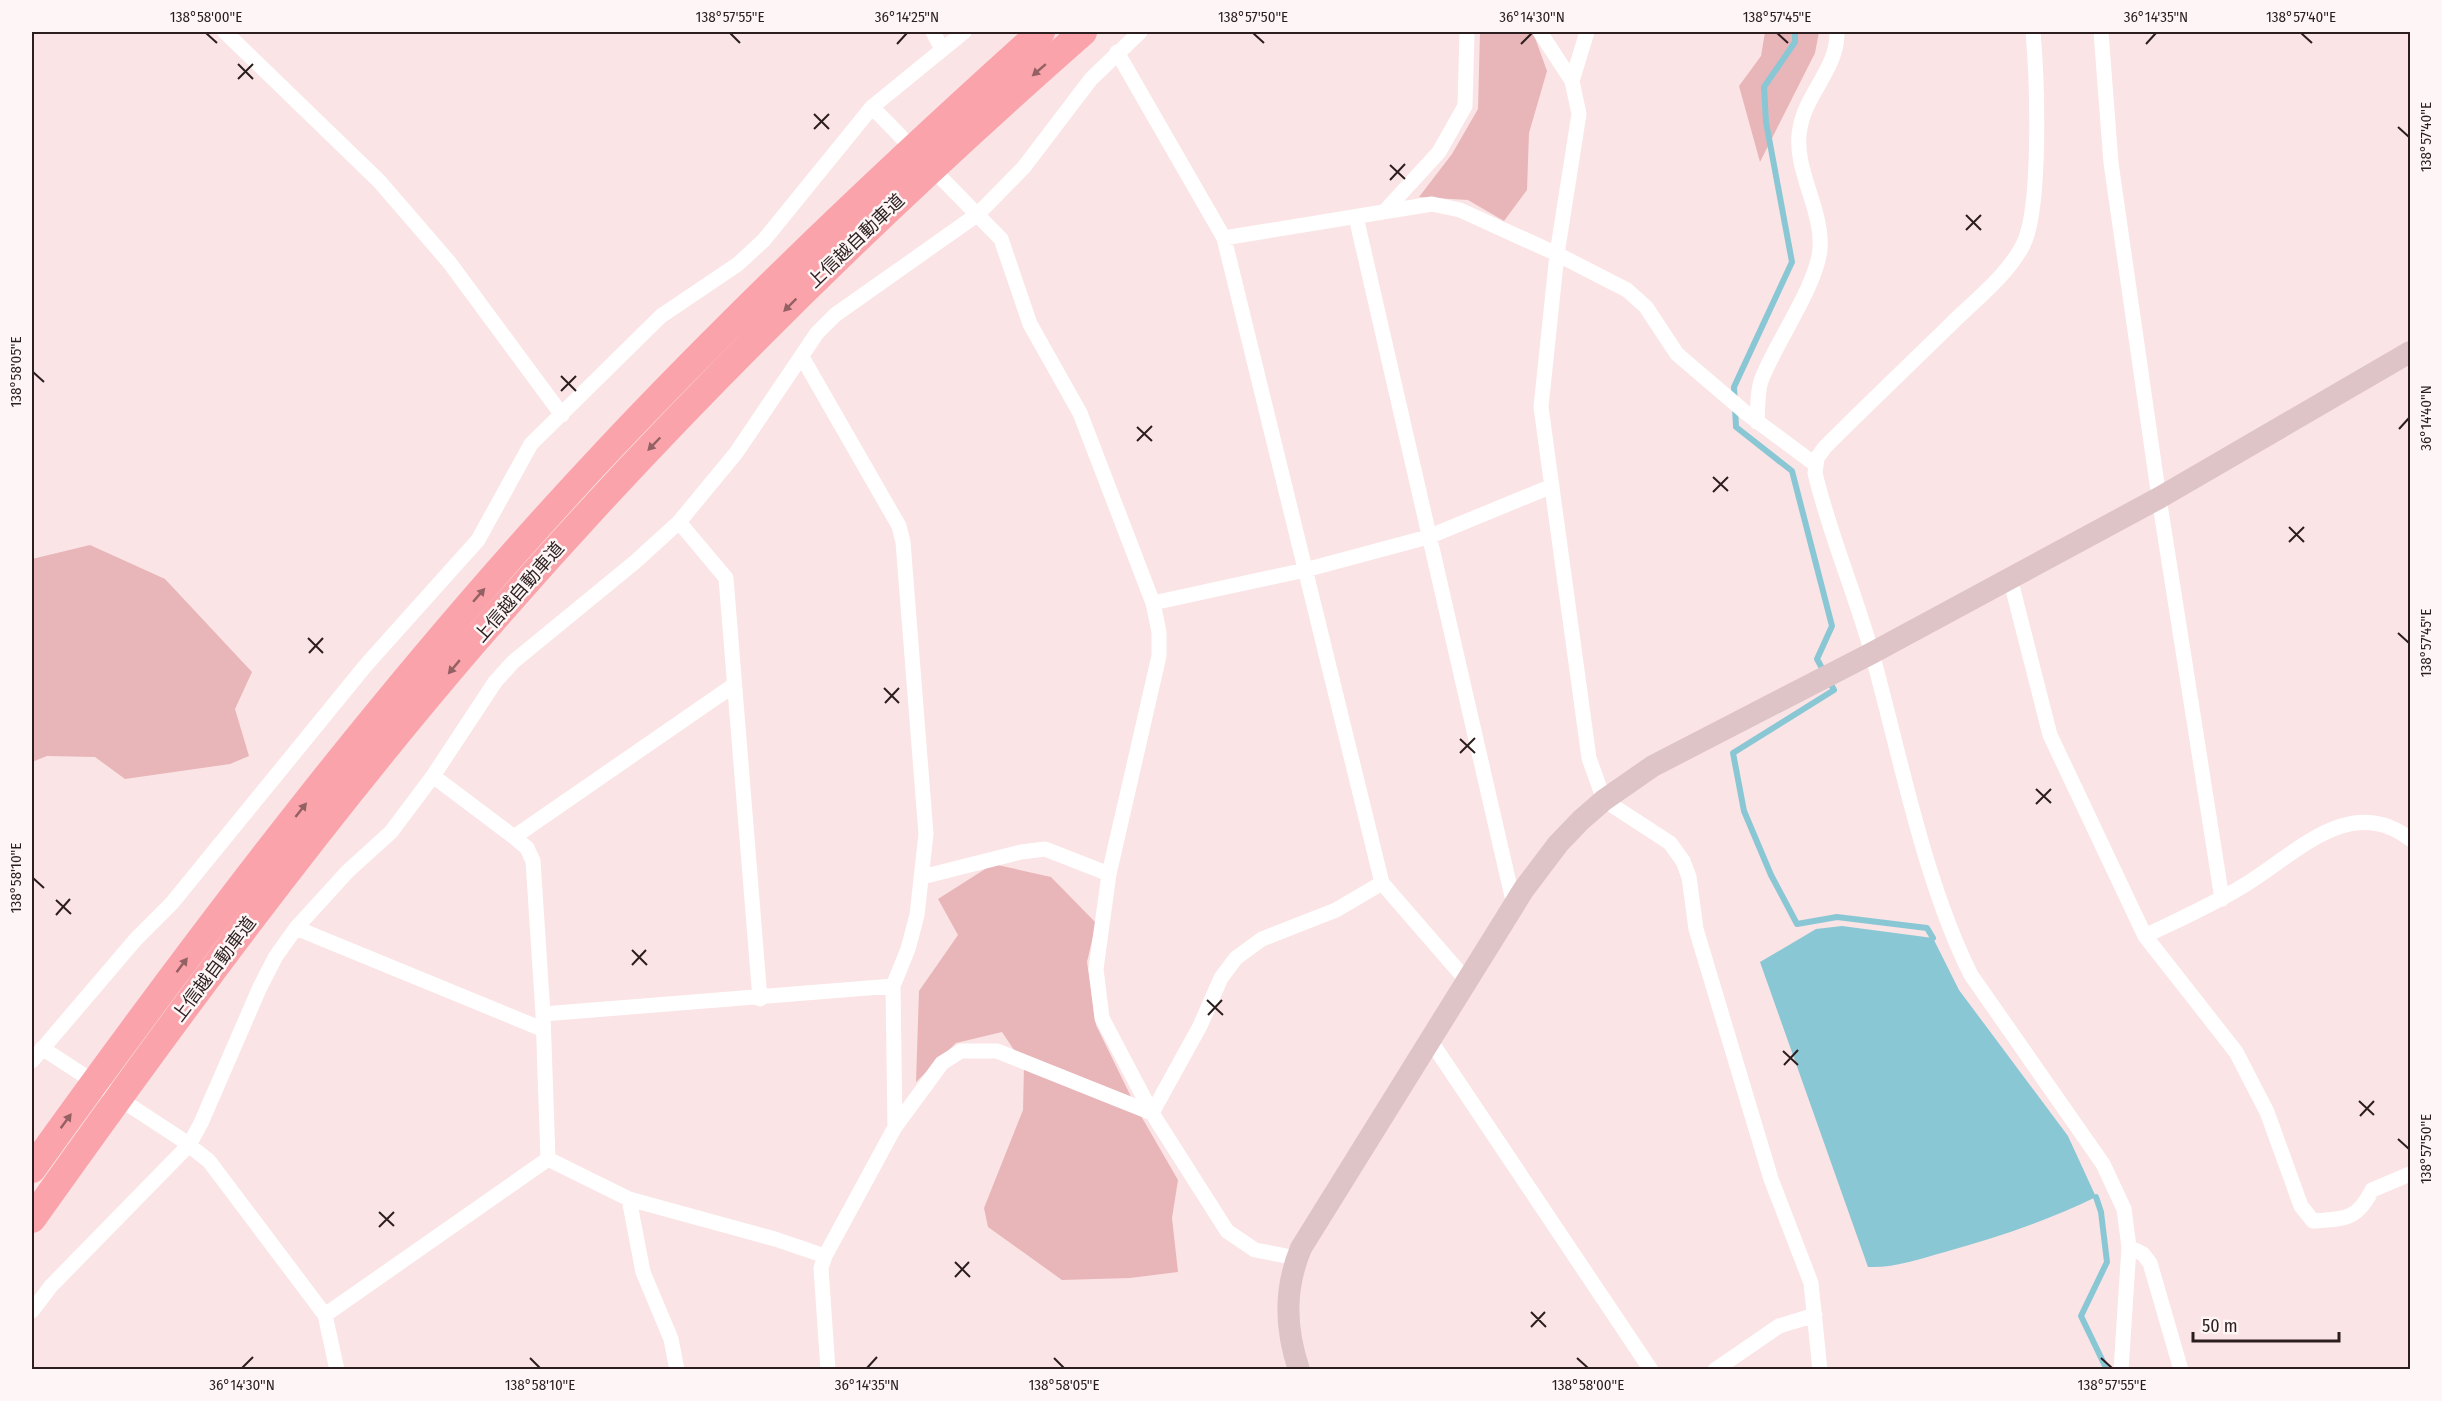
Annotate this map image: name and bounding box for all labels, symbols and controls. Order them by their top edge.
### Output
text: 138°58'00"E [170,8,242,26]
text: 138°57'55"E [696,8,764,26]
text: 36°14'25"N [875,8,939,26]
text: 138°57'50"E [1218,8,1288,26]
text: 36°14'30"N [1499,8,1565,26]
text: 138°57'45"E [1743,8,1811,26]
text: 36°14'35"N [2124,8,2188,26]
text: 138°57'40"E [2266,8,2336,26]
one-way arrow [1032,63,1047,77]
text: 138°57'40"E [2417,102,2435,172]
street label: 上信越自動車道 [803,189,909,293]
one-way arrow [784,297,798,311]
text: 138°58'05"E [7,336,25,408]
text: 36°14'40"N [2417,385,2435,451]
one-way arrow [647,436,661,451]
street label: 上信越自動車道 [469,537,569,647]
one-way arrow [472,588,485,603]
text: 138°57'45"E [2417,609,2435,677]
one-way arrow [447,659,460,675]
one-way arrow [294,802,307,818]
text: 138°58'10"E [7,843,25,913]
street label: 上信越自動車道 [167,912,261,1026]
one-way arrow [176,957,188,973]
one-way arrow [60,1114,72,1130]
text: 138°57'50"E [2417,1114,2435,1184]
scale bar [2193,1305,2338,1343]
text: 50 m [2202,1315,2238,1337]
text: 36°14'30"N [209,1376,275,1394]
text: 138°58'10"E [505,1376,575,1394]
text: 36°14'35"N [835,1376,899,1394]
text: 138°58'05"E [1028,1376,1100,1394]
text: 138°58'00"E [1552,1376,1624,1394]
text: 138°57'55"E [2078,1376,2146,1394]

